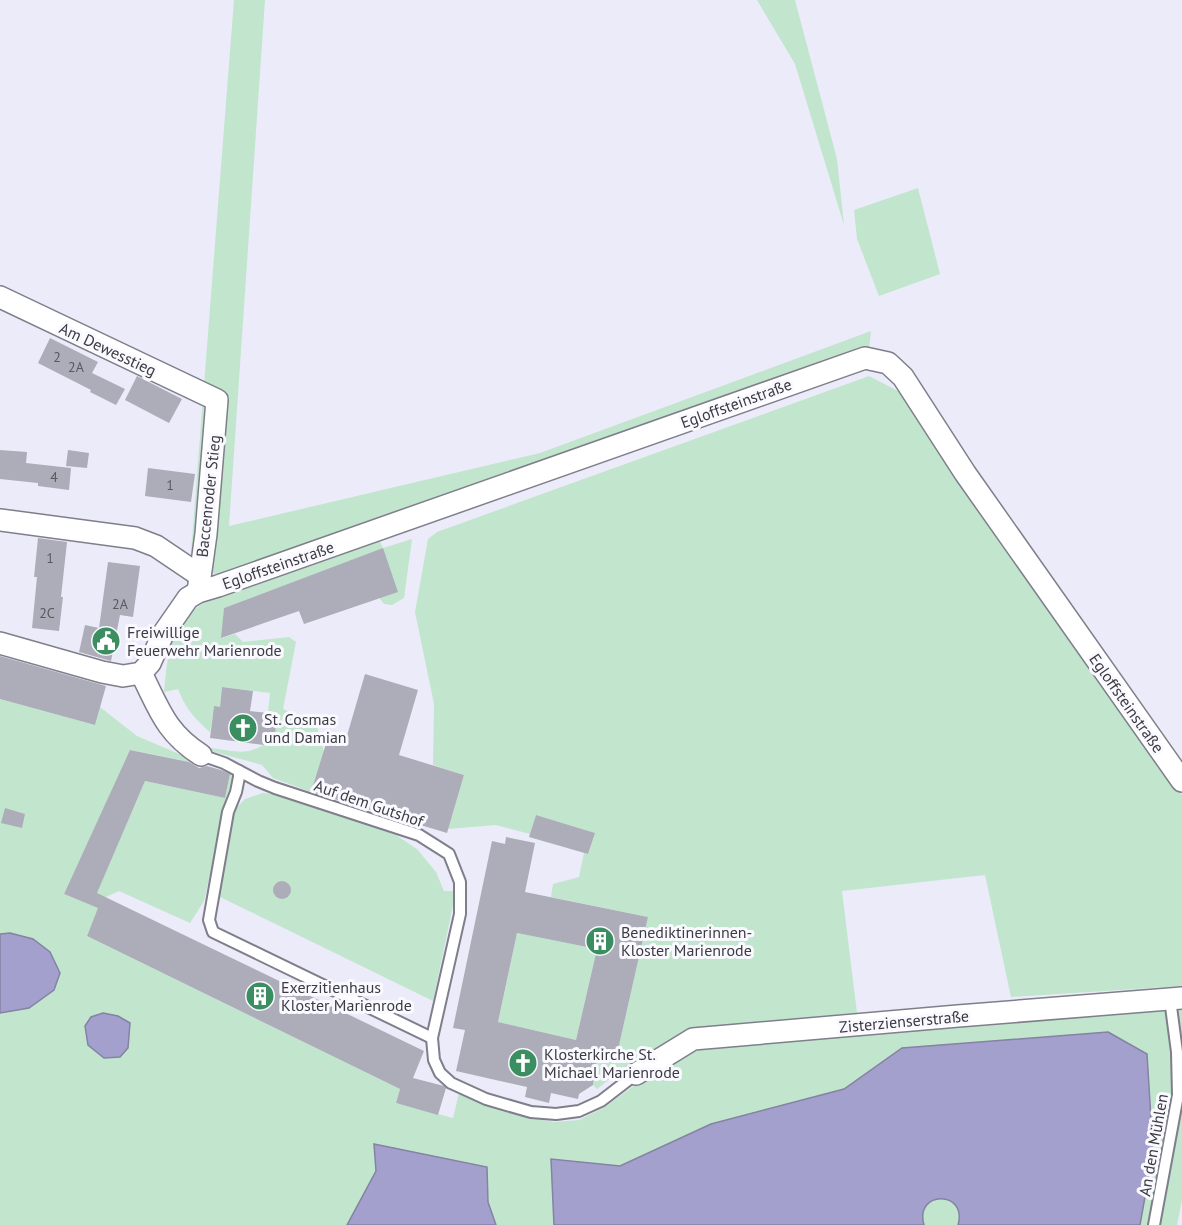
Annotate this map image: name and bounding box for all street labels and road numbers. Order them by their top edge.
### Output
street label: Am Dewesstieg [56,318,160,380]
street label: Egloffsteinstraße [678,374,794,432]
street label: Baccenroder Stieg [192,434,224,558]
street label: Egloffsteinstraße [220,537,336,593]
street label: Egloffsteinstraße [1085,649,1169,757]
street label: Auf dem Gutshof [312,775,427,831]
street label: Zisterzienserstraße [838,1005,970,1037]
street label: An den Mühlen [1134,1092,1172,1198]

